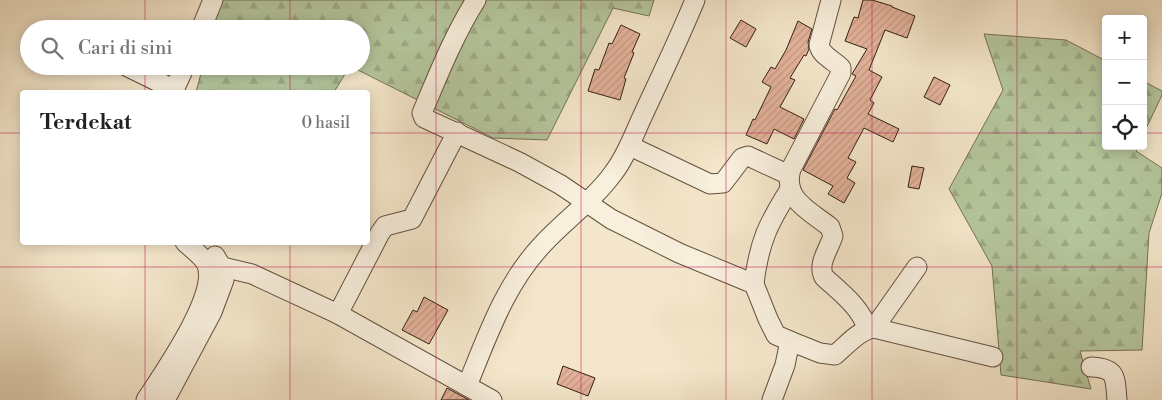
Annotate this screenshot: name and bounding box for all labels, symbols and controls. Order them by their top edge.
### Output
map controls [1102,15,1147,150]
button: + [1102,15,1147,60]
search box [20,20,370,75]
icon: search [38,34,66,62]
text: Cari di sini [78,36,173,60]
button: − [1102,60,1147,105]
button: locate [1102,105,1147,150]
text: Terdekat [40,110,131,136]
text: 0 hasil [301,113,350,133]

